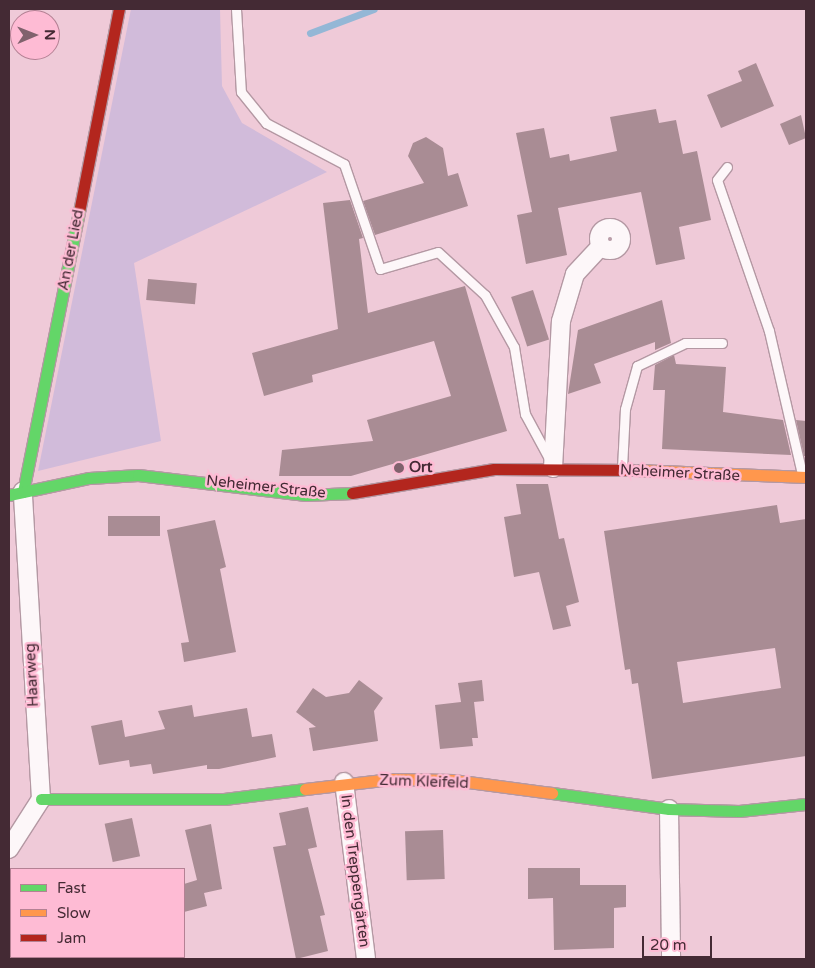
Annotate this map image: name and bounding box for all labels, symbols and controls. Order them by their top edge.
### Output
north arrow [10,10,60,60]
text: N [41,29,58,41]
street label: An der Lied [54,208,88,292]
place label: Ort [409,459,433,477]
street label: Neheimer Straße [620,461,740,485]
marker: Ort [393,462,405,474]
street label: Neheimer Straße [205,472,327,502]
street label: Haarweg [21,643,43,707]
street label: Zum Kleifeld [379,771,469,793]
street label: In den Treppengärten [337,794,373,948]
legend [10,868,185,958]
text: Fast [57,879,86,897]
text: Slow [57,904,91,922]
scale bar [645,926,715,958]
text: Jam [57,929,86,947]
text: 20 m [650,936,687,954]

